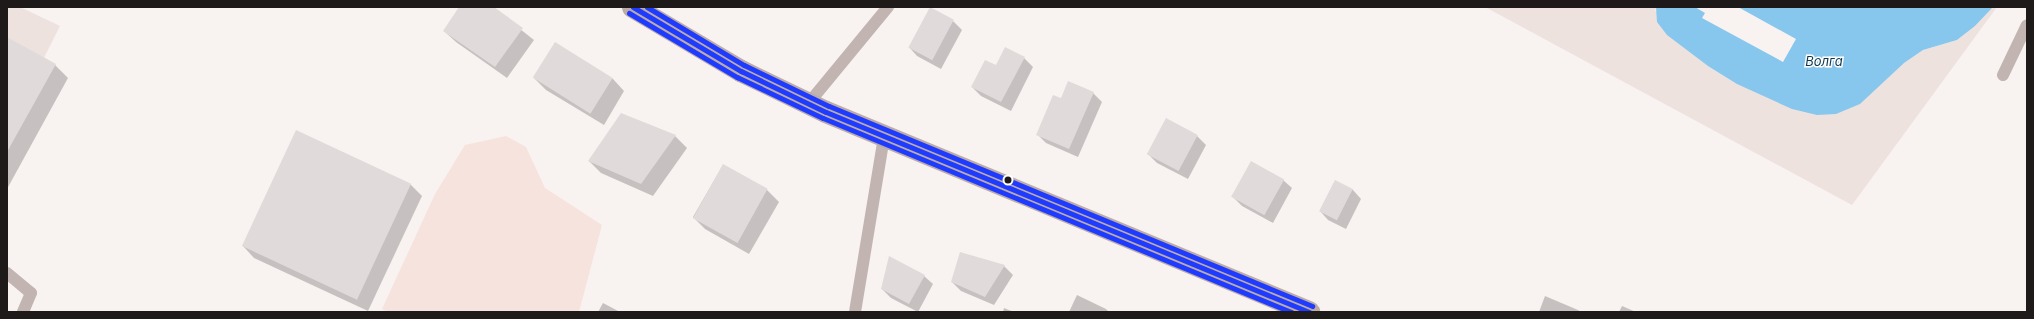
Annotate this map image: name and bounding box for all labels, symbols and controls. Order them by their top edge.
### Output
water label: Волга [1805,53,1843,69]
unlabelled marker [1003,175,1013,185]

